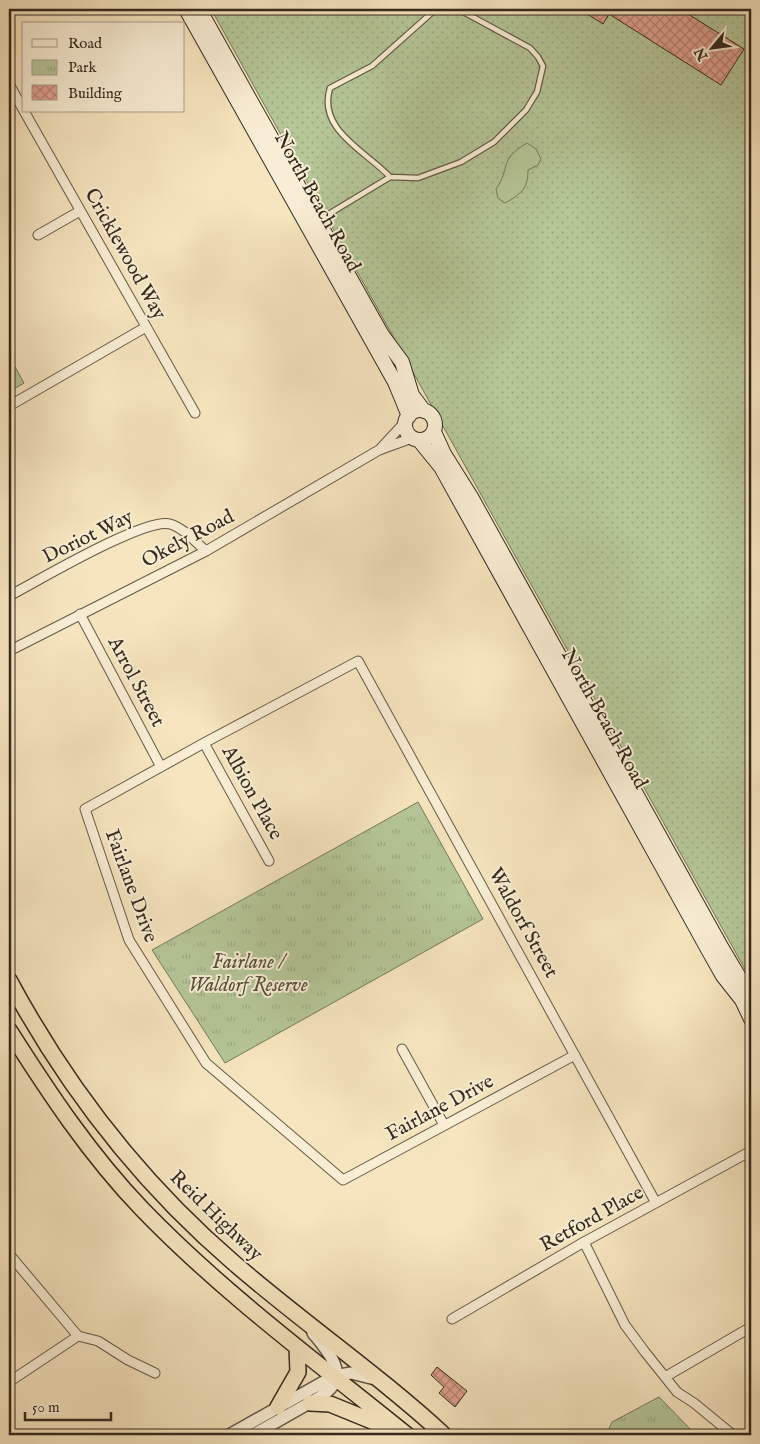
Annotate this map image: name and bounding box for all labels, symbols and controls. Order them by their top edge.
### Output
legend [22,22,185,112]
north arrow [688,22,738,72]
text: Road [68,34,103,53]
text: N [691,44,713,64]
text: Park [68,58,98,77]
text: Building [68,84,123,103]
street label: North Beach Road [268,127,366,277]
street label: Cricklewood Way [79,184,171,324]
street label: Doriot Way [39,504,137,570]
street label: Okely Road [138,504,239,574]
street label: Arrol Street [101,632,170,731]
street label: North Beach Road [555,644,653,794]
street label: Albion Place [215,741,288,845]
street label: Fairlane Drive [99,826,163,946]
street label: Waldorf Street [483,864,564,982]
park label: Fairlane / Waldorf Reserve [188,950,308,998]
street label: Fairlane Drive [382,1069,498,1147]
street label: Reid Highway [164,1165,268,1267]
street label: Retford Place [536,1180,648,1258]
scale bar [25,1389,111,1421]
text: 50 m [32,1398,60,1417]

